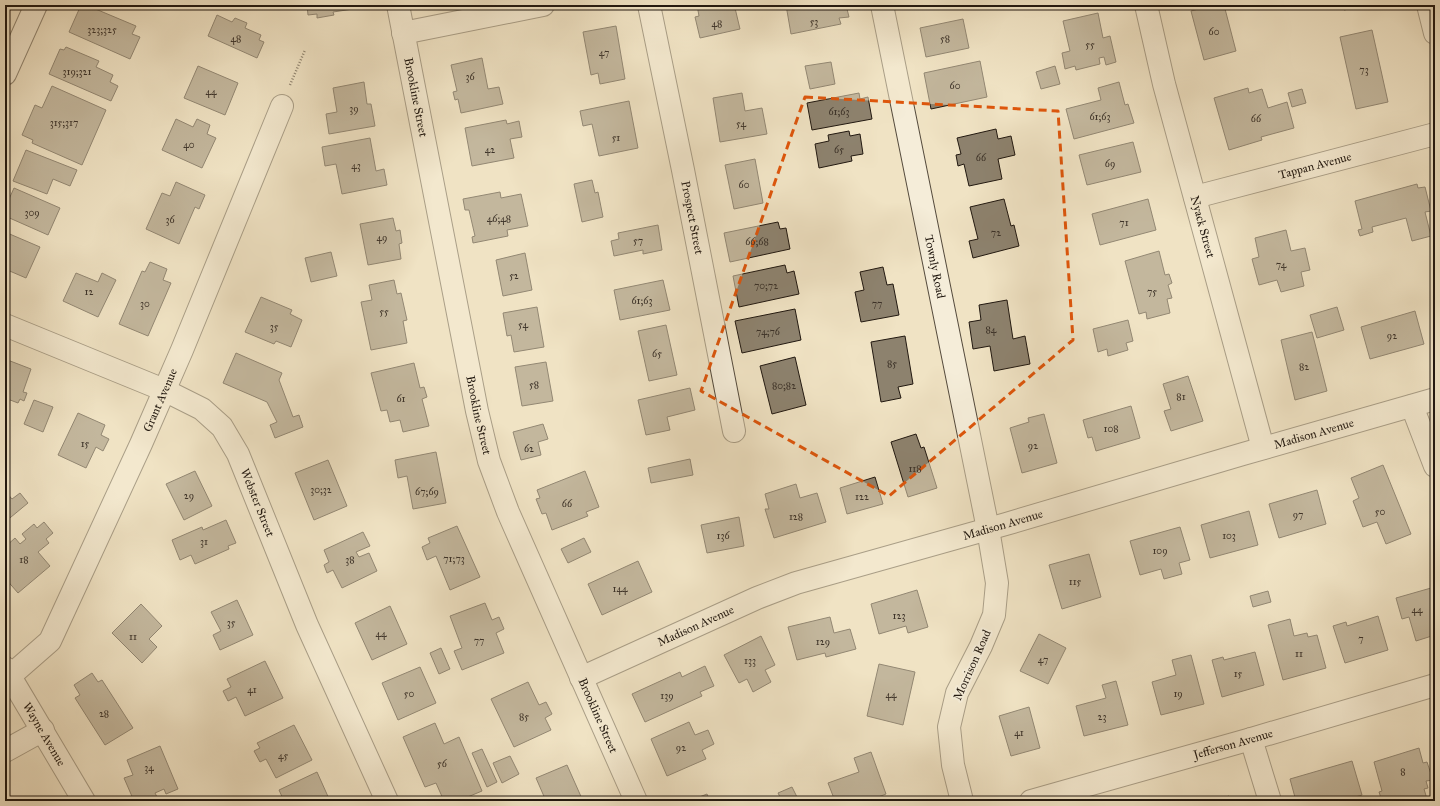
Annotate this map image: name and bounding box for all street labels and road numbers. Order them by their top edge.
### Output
street label: Brookline Street [401,56,431,139]
street label: Tappan Avenue [1277,149,1353,182]
street label: Prospect Street [678,180,706,256]
street label: Nyack Street [1188,194,1218,260]
street label: Townly Road [922,234,948,300]
street label: Grant Avenue [140,366,180,434]
street label: Brookline Street [463,374,494,457]
street label: Madison Avenue [1272,416,1355,452]
street label: Webster Street [238,466,278,539]
street label: Madison Avenue [961,507,1044,543]
street label: Madison Avenue [655,602,736,649]
street label: Morrison Road [950,628,994,702]
street label: Brookline Street [575,676,621,756]
street label: Wayne Avenue [20,700,69,769]
street label: Jefferson Avenue [1190,726,1275,763]

